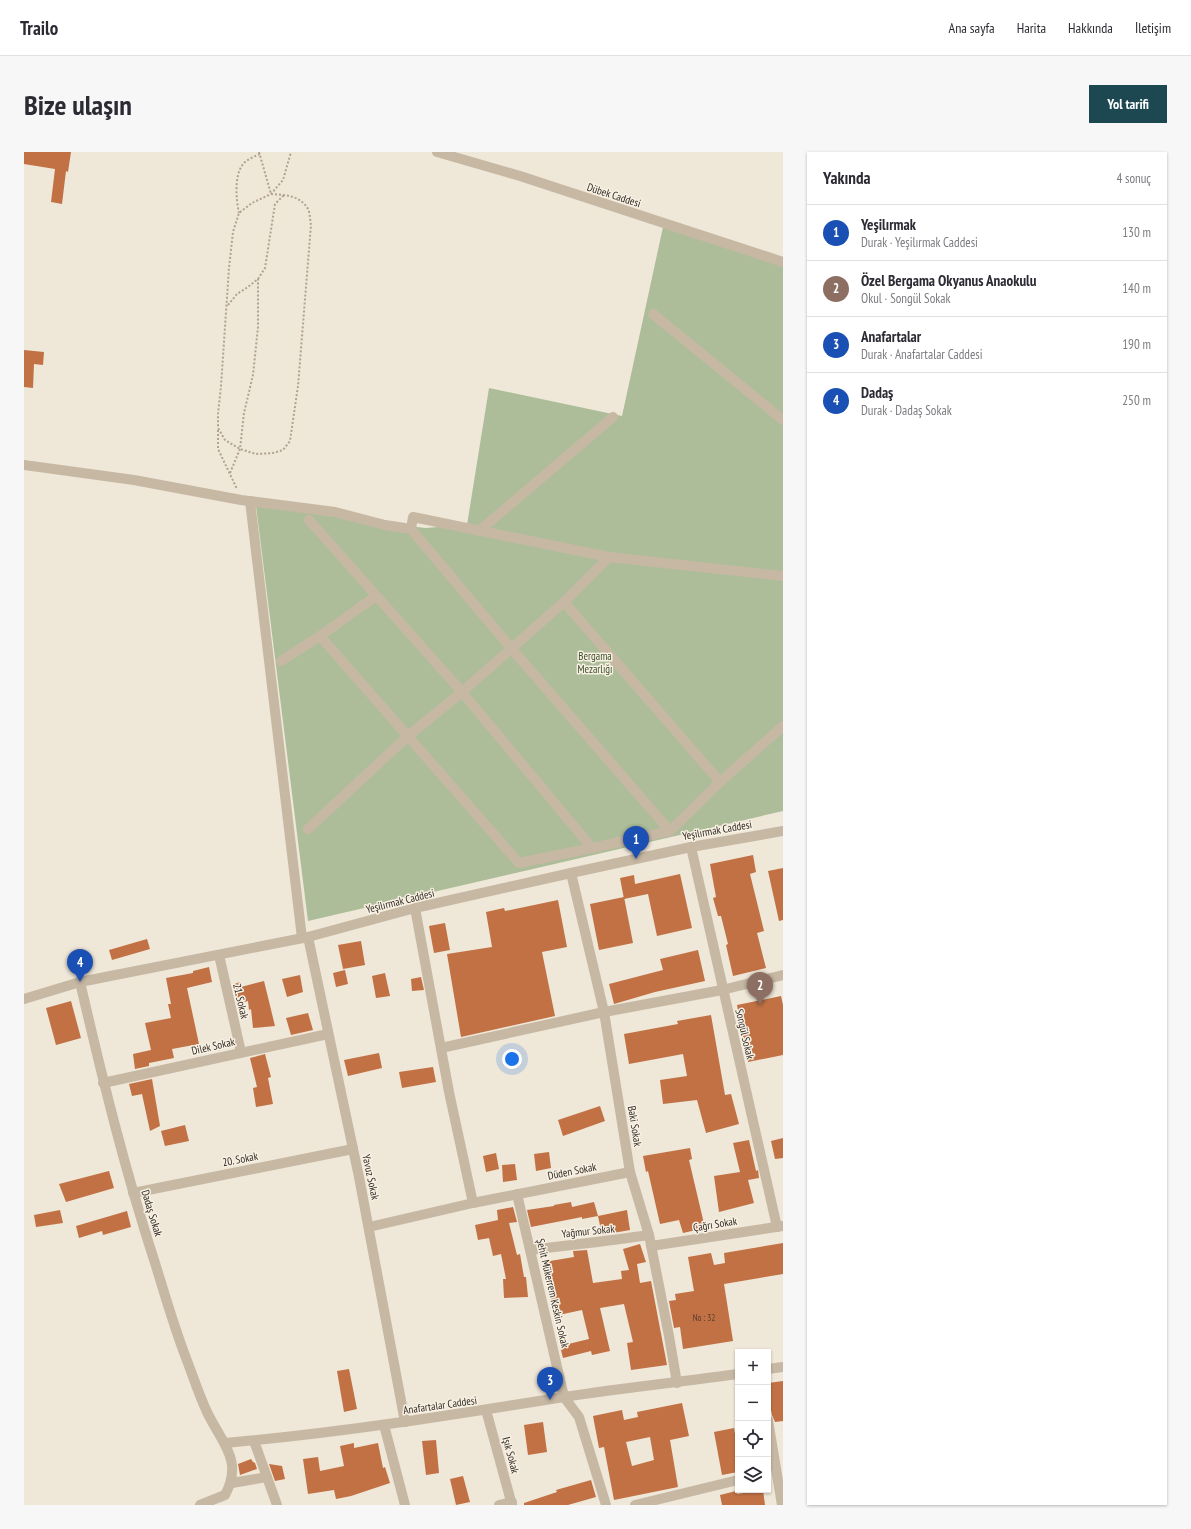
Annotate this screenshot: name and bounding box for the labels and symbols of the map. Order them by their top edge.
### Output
street label: Dübek Caddesi [585,180,643,210]
park label: Bergama Mezarlığı [578,649,612,676]
street label: Yeşilırmak Caddesi [681,817,753,843]
pin: 1 [623,826,649,859]
street label: Yeşilırmak Caddesi [364,886,436,916]
pin: 4 [67,949,93,982]
pin: 2 [747,972,773,1005]
street label: 21. Sokak [230,982,252,1021]
street label: Songül Sokak [732,1008,758,1061]
street label: Dilek Sokak [190,1034,237,1058]
your location [502,1049,522,1069]
street label: Baki Sokak [625,1105,645,1148]
street label: 20. Sokak [221,1149,260,1169]
street label: Yavuz Sokak [359,1153,383,1202]
street label: Düden Sokak [546,1159,598,1183]
street label: Dadaş Sokak [138,1188,166,1239]
street label: Çağrı Sokak [692,1214,739,1234]
street label: Yağmur Sokak [561,1221,616,1241]
street label: Şehit Mükerrem Keskin Sokak [534,1237,573,1350]
house number: No : 32 [693,1312,715,1323]
pin: 3 [537,1367,563,1400]
street label: Anafartalar Caddesi [402,1393,478,1417]
street label: Işık Sokak [499,1435,523,1476]

